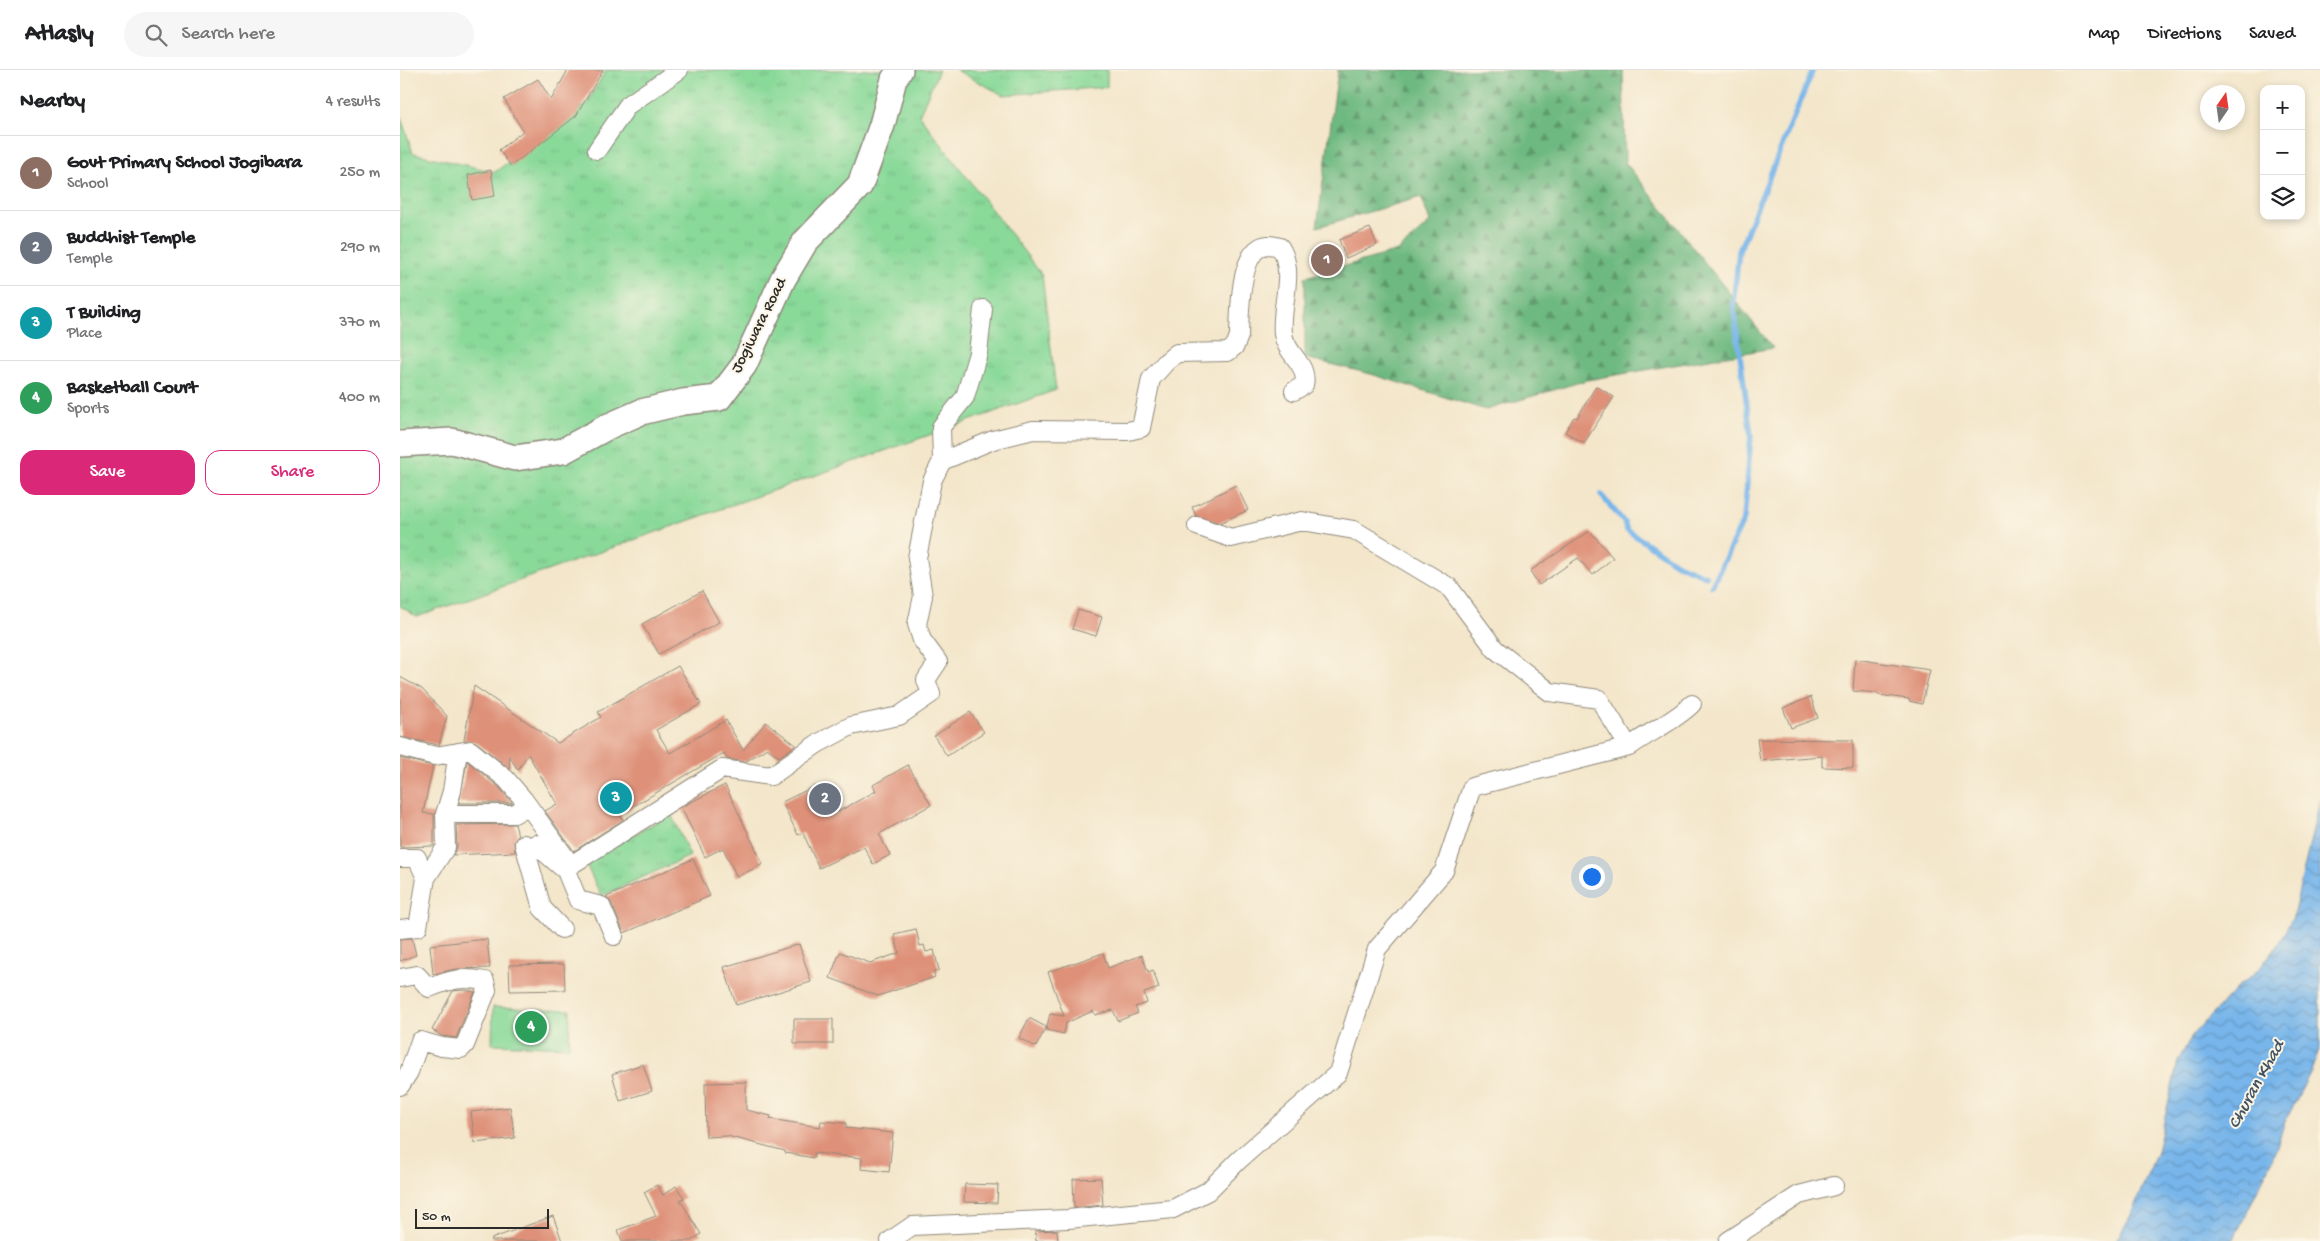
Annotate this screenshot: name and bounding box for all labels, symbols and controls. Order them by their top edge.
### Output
search box [124,12,474,57]
text: Atlasly [25,20,94,49]
icon: search [142,21,170,49]
text: Search here [182,23,275,46]
text: Map [2088,24,2120,45]
text: Directions [2148,24,2221,45]
text: Saved [2249,24,2295,45]
north arrow [2200,85,2245,130]
map controls [2260,85,2305,220]
button: + [2260,85,2305,130]
text: Nearby [20,90,85,115]
text: 4 results [325,93,380,112]
button: − [2260,130,2305,175]
text: Govt Primary School Jogibara [67,152,302,175]
text: 1 [33,164,39,183]
text: 250 m [340,164,380,183]
text: School [67,175,109,194]
button: layers [2260,175,2305,220]
text: Buddhist Temple [67,227,195,250]
text: 2 [32,239,40,258]
text: 290 m [340,239,380,258]
pin: 1 [1311,241,1343,279]
text: Temple [67,250,112,269]
street label: Jogiwara Road [728,274,793,377]
text: T Building [67,302,141,325]
text: 3 [32,314,40,333]
text: 370 m [339,314,380,333]
text: Place [67,325,102,344]
text: Basketball Court [67,377,197,400]
text: 4 [32,389,40,408]
text: 400 m [339,389,380,408]
text: Sports [67,400,109,419]
button: Save [20,450,195,495]
button: Share [205,450,380,495]
pin: 3 [600,779,632,817]
pin: 2 [809,780,841,818]
your location [1579,864,1605,890]
pin: 4 [515,1008,547,1046]
water label: Churan Khad [2224,1035,2291,1133]
scale bar [415,1206,549,1229]
text: 50 m [422,1209,451,1226]

